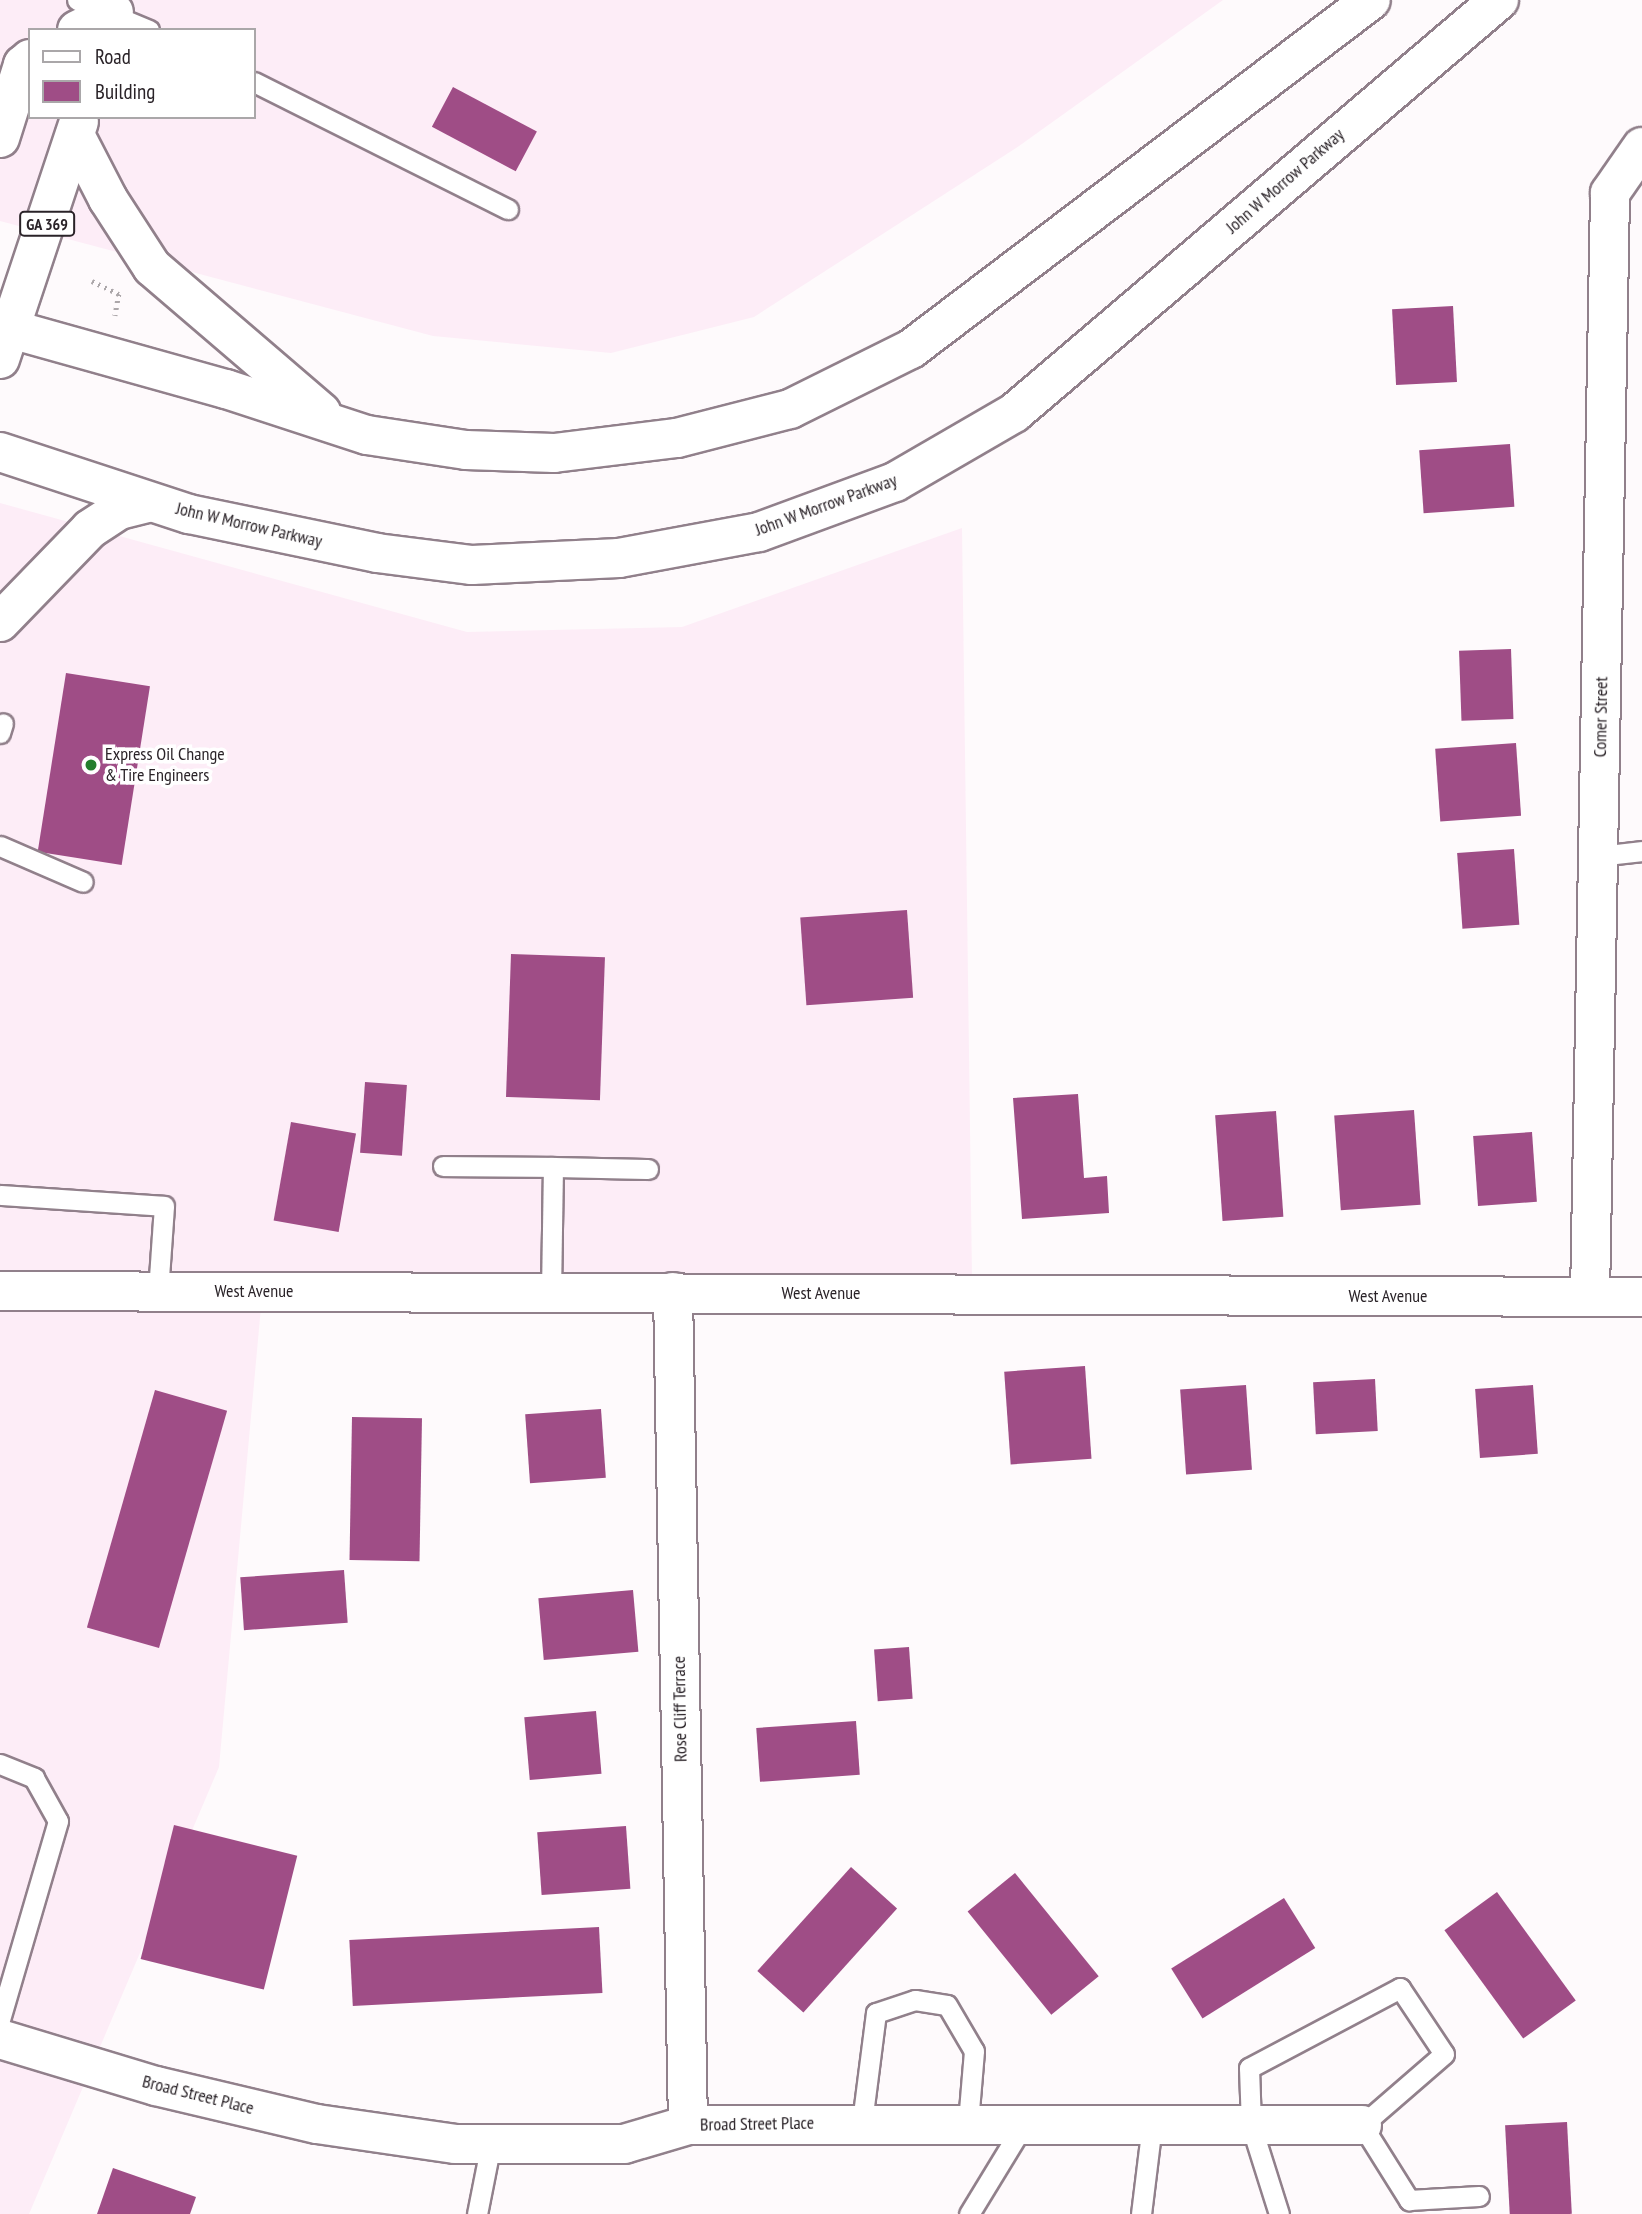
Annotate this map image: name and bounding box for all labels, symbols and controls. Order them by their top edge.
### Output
legend [28,28,256,119]
text: Road [95,43,131,70]
text: Building [95,78,155,105]
street label: John W Morrow Parkway [1221,124,1349,238]
road number: GA 369 [17,212,77,236]
street label: John W Morrow Parkway [752,469,900,541]
street label: John W Morrow Parkway [173,498,325,552]
street label: Comer Street [1589,676,1613,758]
place label: Express Oil Change & Tire Engineers [105,744,225,786]
marker: Express Oil Change & Tire Engineers [83,757,99,773]
street label: West Avenue [214,1280,294,1302]
street label: West Avenue [781,1282,861,1304]
street label: West Avenue [1348,1285,1428,1307]
street label: Rose Cliff Terrace [668,1655,692,1763]
street label: Broad Street Place [140,2071,256,2119]
street label: Broad Street Place [700,2112,814,2136]

